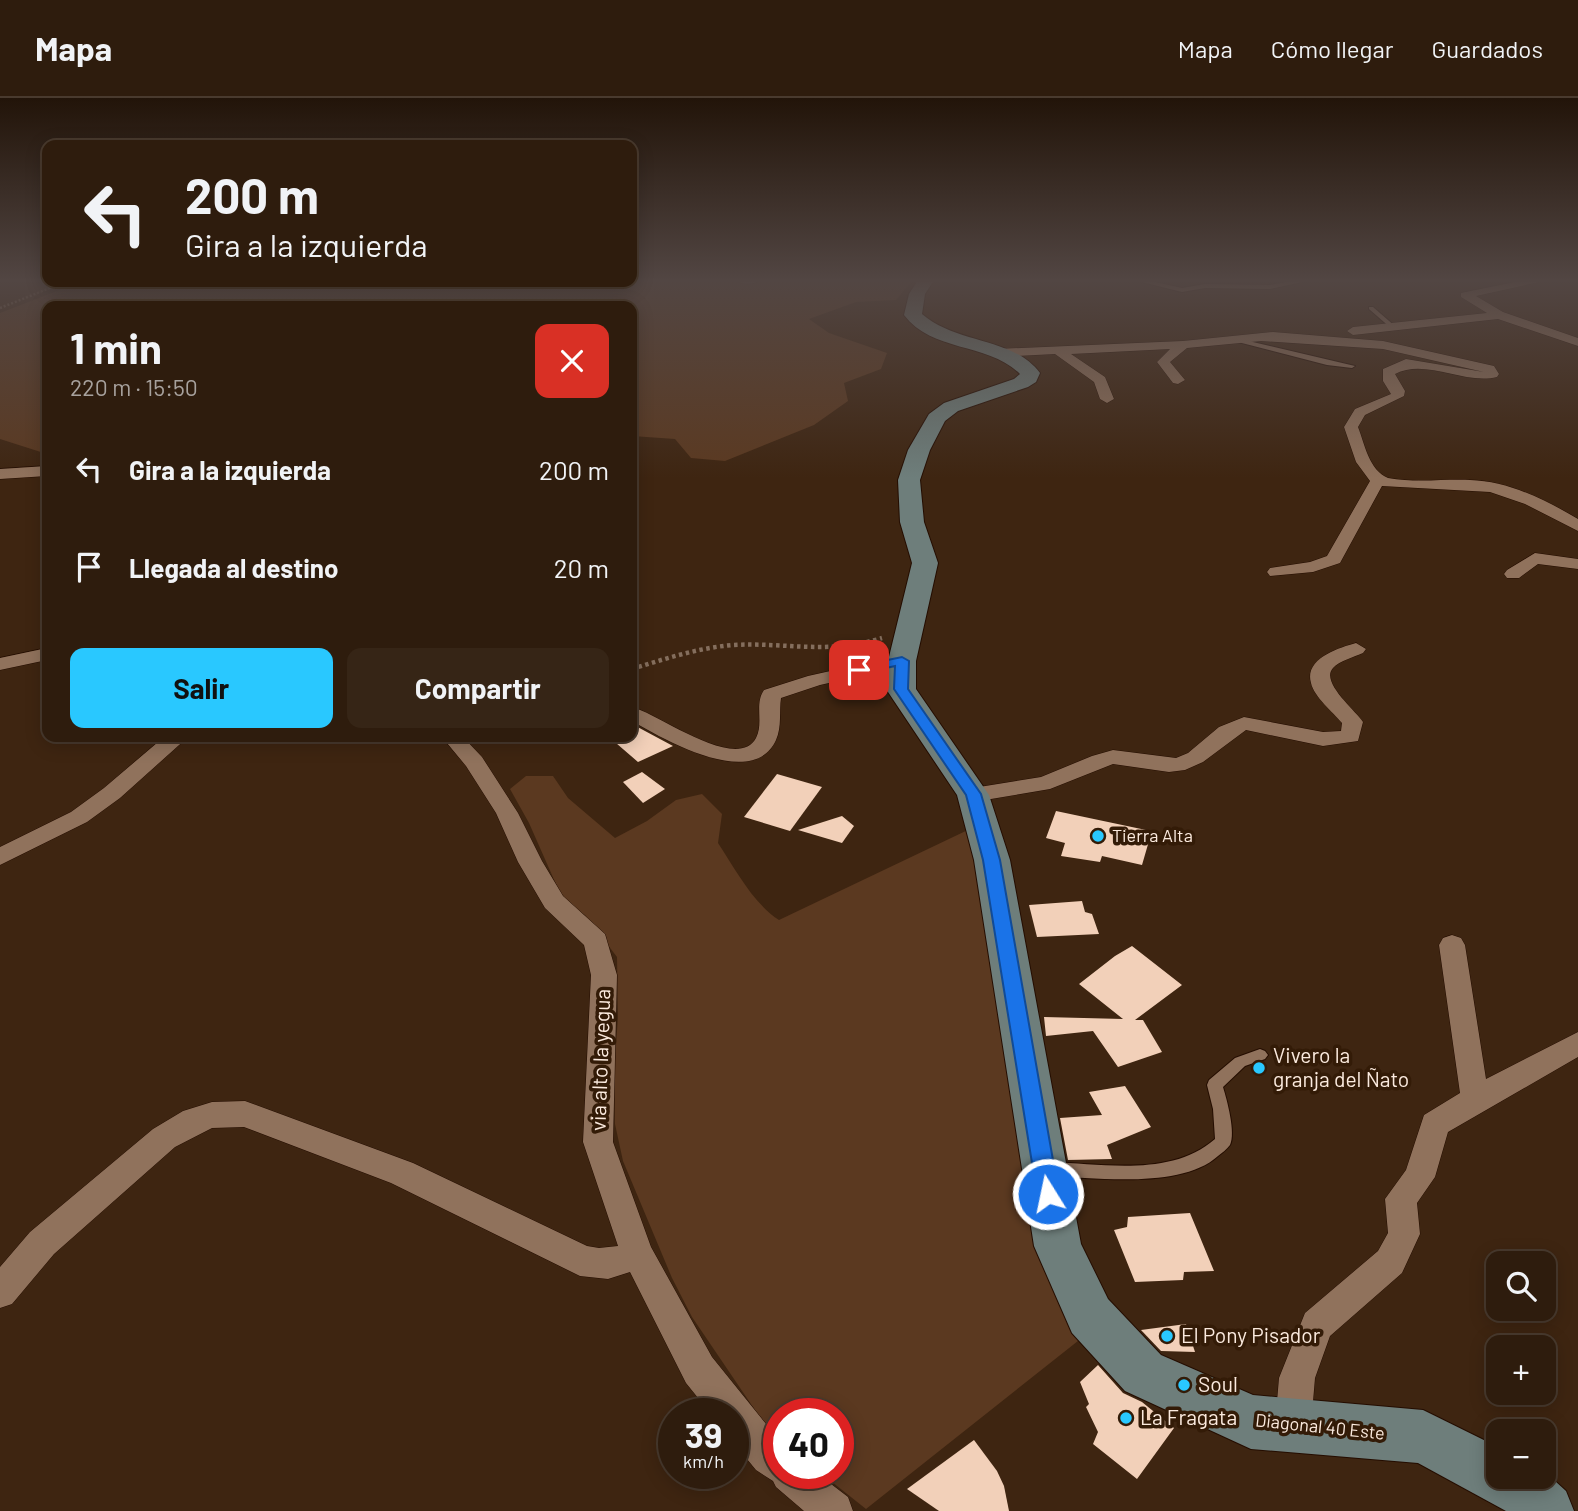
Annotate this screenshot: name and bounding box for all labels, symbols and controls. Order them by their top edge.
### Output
text: Mapa [35,28,112,68]
text: Mapa [1178,34,1233,63]
text: Cómo llegar [1271,34,1393,63]
text: Guardados [1431,34,1543,63]
text: 200 m [185,165,319,224]
icon: left [70,168,161,259]
text: Gira a la izquierda [185,225,428,263]
text: 1 min [70,322,162,372]
button: close [535,324,609,398]
text: 220 m · 15:50 [70,373,198,401]
icon: left [70,450,108,488]
text: Gira a la izquierda [129,454,331,485]
text: 200 m [539,454,609,485]
icon: arrive [70,548,108,586]
text: Llegada al destino [129,552,338,583]
text: 20 m [554,552,609,583]
pin [829,640,889,700]
button: Salir [70,648,333,728]
button: Compartir [347,648,609,728]
icon: arrive [840,651,878,689]
place label: Tierra Alta [1112,824,1193,846]
marker: Tierra Alta [1090,828,1106,844]
street label: via alto la yegua [585,988,614,1131]
place label: Vivero la granja del Ñato [1273,1042,1409,1091]
marker: Vivero la granja del Ñato [1251,1060,1267,1076]
position arrow [1011,1157,1085,1231]
map controls [1486,1251,1556,1489]
button: search [1486,1251,1556,1321]
place label: El Pony Pisador [1181,1322,1321,1347]
marker: El Pony Pisador [1159,1328,1175,1344]
button: + [1486,1335,1556,1405]
place label: Soul [1198,1371,1238,1396]
marker: Soul [1176,1377,1192,1393]
speed limit sign: 40 [763,1398,854,1489]
place label: La Fragata [1140,1404,1237,1429]
street label: Diagonal 40 Este [1254,1408,1386,1444]
marker: La Fragata [1118,1410,1134,1426]
text: 39 [685,1413,722,1455]
button: − [1486,1419,1556,1489]
text: km/h [683,1450,724,1472]

